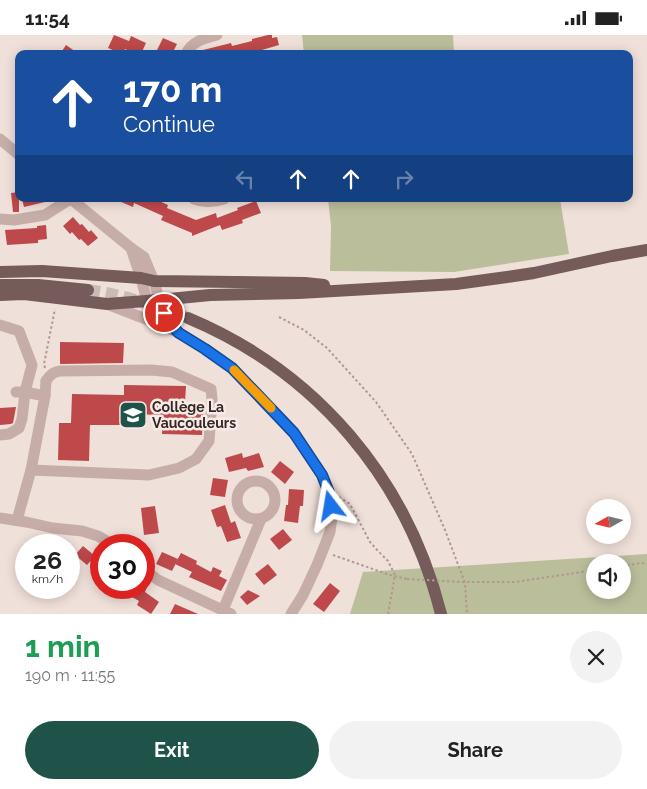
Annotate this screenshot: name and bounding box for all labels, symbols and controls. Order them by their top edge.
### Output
text: 11:54 [25,7,70,29]
text: 170 m [123,69,222,110]
icon: ahead [40,70,105,135]
text: Continue [123,111,215,137]
icon: left [231,165,259,193]
icon: ahead [284,165,312,193]
icon: ahead [337,165,365,193]
icon: right [390,165,418,193]
pin [143,292,185,334]
icon: arrive [150,299,178,327]
place label: Collège La Vaucouleurs [152,399,236,431]
school or university icon: Collège La Vaucouleurs [118,400,148,430]
position arrow [304,479,356,531]
north arrow [586,499,631,544]
map controls [586,499,631,599]
speed limit sign: 30 [90,534,155,599]
text: 26 [33,545,62,575]
button: sound [586,554,631,599]
text: km/h [32,572,63,586]
text: 1 min [25,629,101,664]
button: close [570,631,622,683]
text: 190 m · 11:55 [25,666,115,685]
button: Exit [25,721,319,779]
button: Share [329,721,622,779]

